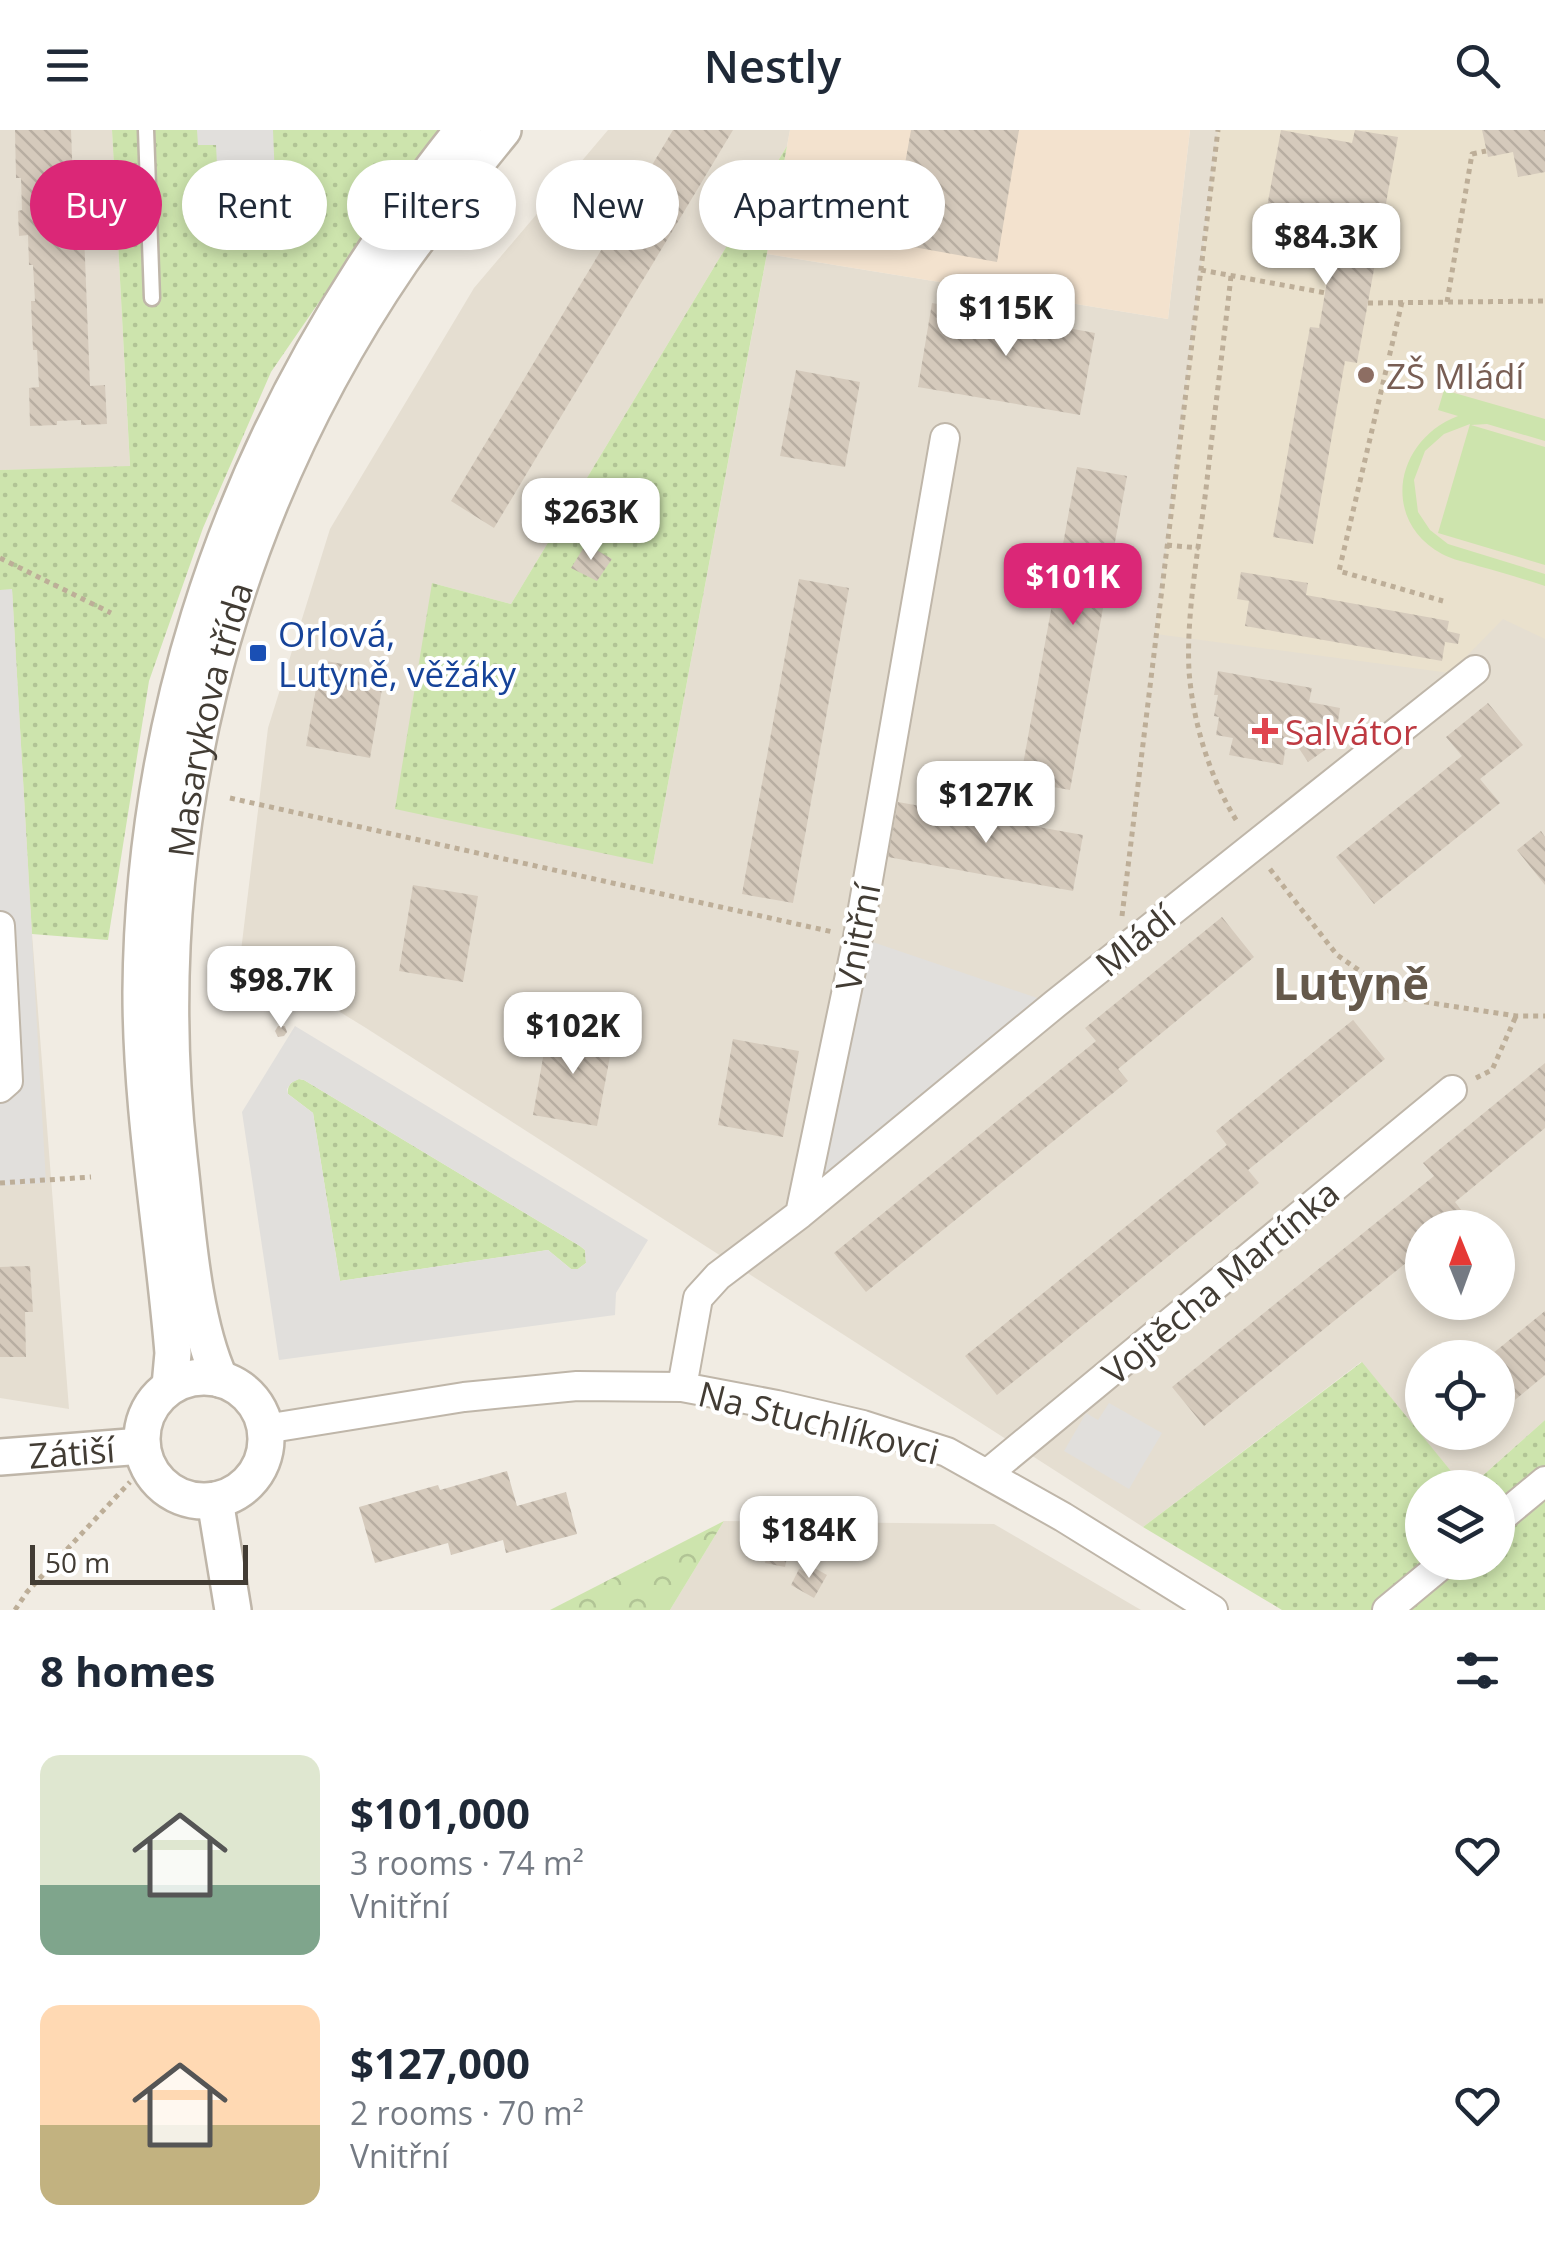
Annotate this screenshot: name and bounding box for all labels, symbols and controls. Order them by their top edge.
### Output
text: Nestly [704,35,841,96]
icon: menu [40,38,95,93]
icon: search [1450,38,1505,93]
chip: Buy [30,160,162,250]
chip: Rent [182,160,327,250]
chip: Filters [347,160,516,250]
chip: New [536,160,679,250]
chip: Apartment [699,160,945,250]
pin: $84.3K [1245,203,1407,288]
text: $84.3K [1274,214,1378,257]
pin: $115K [936,274,1076,359]
text: $115K [959,285,1053,328]
place label: ZŠ Mládí [1386,352,1525,399]
marker: ZŠ Mládí [1355,364,1377,386]
pin: $263K [521,478,661,563]
text: $263K [544,489,638,532]
pin: $101K [1003,543,1143,628]
text: $101K [1026,554,1120,597]
street label: Masarykova třída [156,576,263,860]
place label: Orlová, Lutyně, věžáky [278,610,516,697]
marker: Orlová, Lutyně, věžáky [247,642,269,664]
place label: Salvátor [1285,708,1417,755]
marker: Salvátor [1254,720,1276,742]
pin: $127K [916,761,1056,846]
text: $127K [939,772,1033,815]
street label: Vnitřní [824,878,891,995]
street label: Mládí [1085,893,1186,987]
pin: $98.7K [200,946,362,1031]
district label: Lutyně [1273,952,1429,1013]
text: $98.7K [229,957,333,1000]
pin: $102K [503,992,643,1077]
text: $102K [526,1003,620,1046]
street label: Vojtěcha Martínka [1092,1169,1348,1395]
north arrow [1405,1210,1515,1320]
map controls [1405,1210,1515,1580]
button: locate [1405,1340,1515,1450]
street label: Na Stuchlíkovci [694,1369,944,1475]
street label: Zátiší [27,1425,118,1478]
button: layers [1405,1470,1515,1580]
pin: $184K [739,1496,879,1581]
text: $184K [762,1507,856,1550]
scale bar [30,1540,248,1584]
text: 50 m [45,1543,110,1581]
text: 8 homes [40,1642,215,1699]
icon: filters [1450,1643,1505,1698]
text: $101,000 [350,1784,530,1841]
icon: home [120,1795,240,1915]
icon: heart [1450,1828,1505,1883]
text: 3 rooms · 74 m² [350,1841,584,1884]
text: Vnitřní [350,1884,449,1927]
text: $127,000 [350,2034,530,2091]
icon: home [120,2045,240,2165]
icon: heart [1450,2078,1505,2133]
text: 2 rooms · 70 m² [350,2091,584,2134]
text: Vnitřní [350,2134,449,2177]

